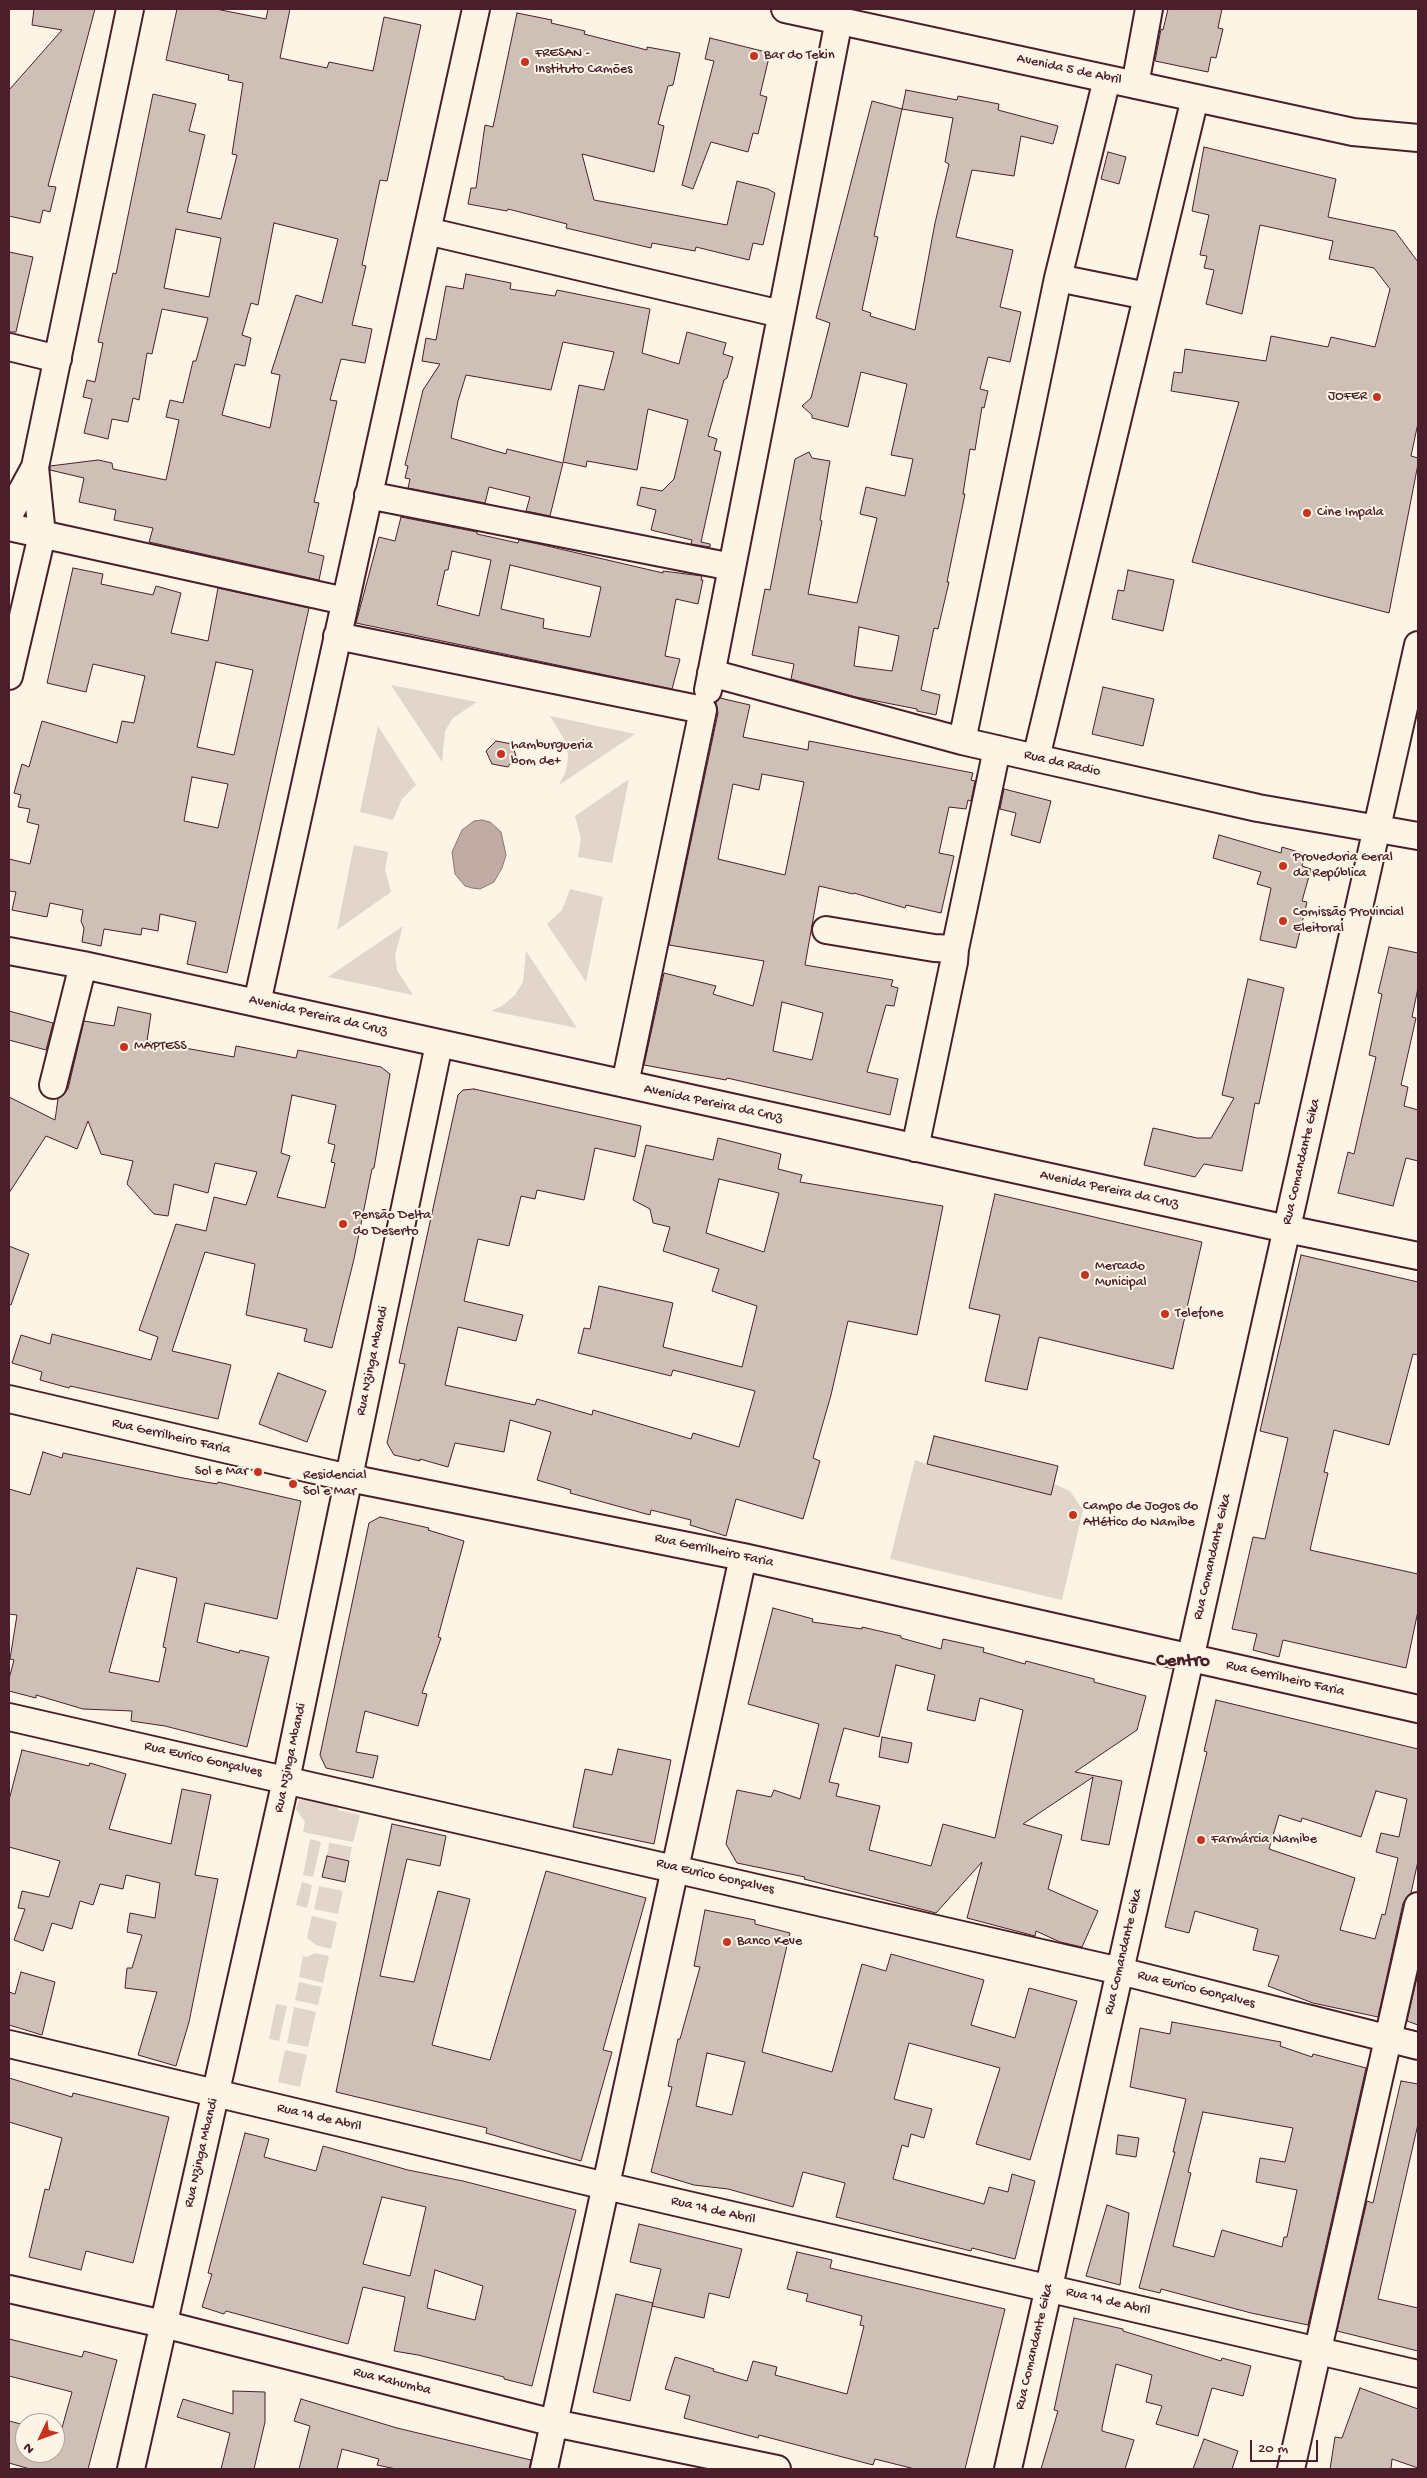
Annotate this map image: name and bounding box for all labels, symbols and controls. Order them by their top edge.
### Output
place label: FRESAN - Instituto Camões [535,46,632,78]
place label: Bar do Tekin [764,48,835,64]
marker: Bar do Tekin [748,50,760,62]
street label: Avenida 5 de Abril [1015,51,1123,89]
marker: FRESAN - Instituto Camões [519,56,531,68]
place label: JOFER [1328,389,1367,405]
marker: JOFER [1371,391,1383,403]
place label: Cine Impala [1317,505,1384,521]
marker: Cine Impala [1301,507,1313,519]
place label: hamburgueria bom de+ [511,738,593,770]
street label: Rua da Radio [1022,747,1102,781]
marker: hamburgueria bom de+ [495,748,507,760]
place label: Provedoria Geral da República [1293,850,1393,882]
marker: Provedoria Geral da República [1277,860,1289,872]
place label: Comissão Provincial Eleitoral [1293,905,1404,938]
marker: Comissão Provincial Eleitoral [1277,915,1289,927]
street label: Avenida Pereira da Cruz [247,992,389,1040]
place label: MAPTESS [134,1039,187,1055]
marker: MAPTESS [118,1041,130,1053]
street label: Avenida Pereira da Cruz [642,1081,784,1127]
street label: Rua Comandante Gika [1279,1097,1325,1227]
street label: Avenida Pereira da Cruz [1038,1167,1180,1213]
place label: Pensão Delta do Deserto [353,1208,431,1240]
marker: Pensão Delta do Deserto [337,1218,349,1230]
place label: Mercado Municipal [1095,1259,1147,1292]
marker: Mercado Municipal [1079,1269,1091,1281]
street label: Rua Nzinga Mbandi [353,1305,393,1417]
place label: Telefone [1175,1306,1223,1322]
marker: Telefone [1159,1308,1171,1320]
street label: Rua Gerrilheiro Faria [110,1415,232,1459]
place label: Sol e Mar [195,1464,248,1480]
marker: Sol e Mar [252,1466,264,1478]
place label: Residencial Sol e Mar [303,1468,366,1500]
marker: Residencial Sol e Mar [287,1478,299,1490]
street label: Rua Comandante Gika [1190,1492,1236,1622]
place label: Campo de Jogos do Atlético do Namibe [1083,1499,1198,1531]
marker: Campo de Jogos do Atlético do Namibe [1067,1509,1079,1521]
street label: Rua Gerrilheiro Faria [653,1530,775,1572]
district label: Centro [1156,1651,1210,1673]
street label: Rua Gerrilheiro Faria [1224,1657,1346,1701]
street label: Rua Nzinga Mbandi [271,1702,311,1814]
street label: Rua Eurico Gonçalves [142,1738,264,1782]
place label: Farmárcia Namibe [1211,1832,1317,1848]
marker: Farmárcia Namibe [1195,1834,1207,1846]
street label: Rua Eurico Gonçalves [654,1855,776,1899]
street label: Rua Comandante Gika [1101,1887,1147,2017]
place label: Banco Keve [737,1934,802,1950]
marker: Banco Keve [721,1936,733,1948]
street label: Rua Eurico Gonçalves [1135,1967,1257,2013]
street label: Rua Nzinga Mbandi [181,2097,223,2209]
street label: Rua 14 de Abril [275,2100,363,2136]
street label: Rua 14 de Abril [669,2193,757,2229]
street label: Rua Comandante Gika [1012,2282,1058,2412]
street label: Rua 14 de Abril [1064,2284,1152,2320]
street label: Rua Kahumba [351,2364,433,2400]
north arrow [15,2413,65,2463]
scale bar [1252,2430,1320,2462]
text: N [20,2439,39,2457]
text: 20 m [1258,2440,1288,2458]

